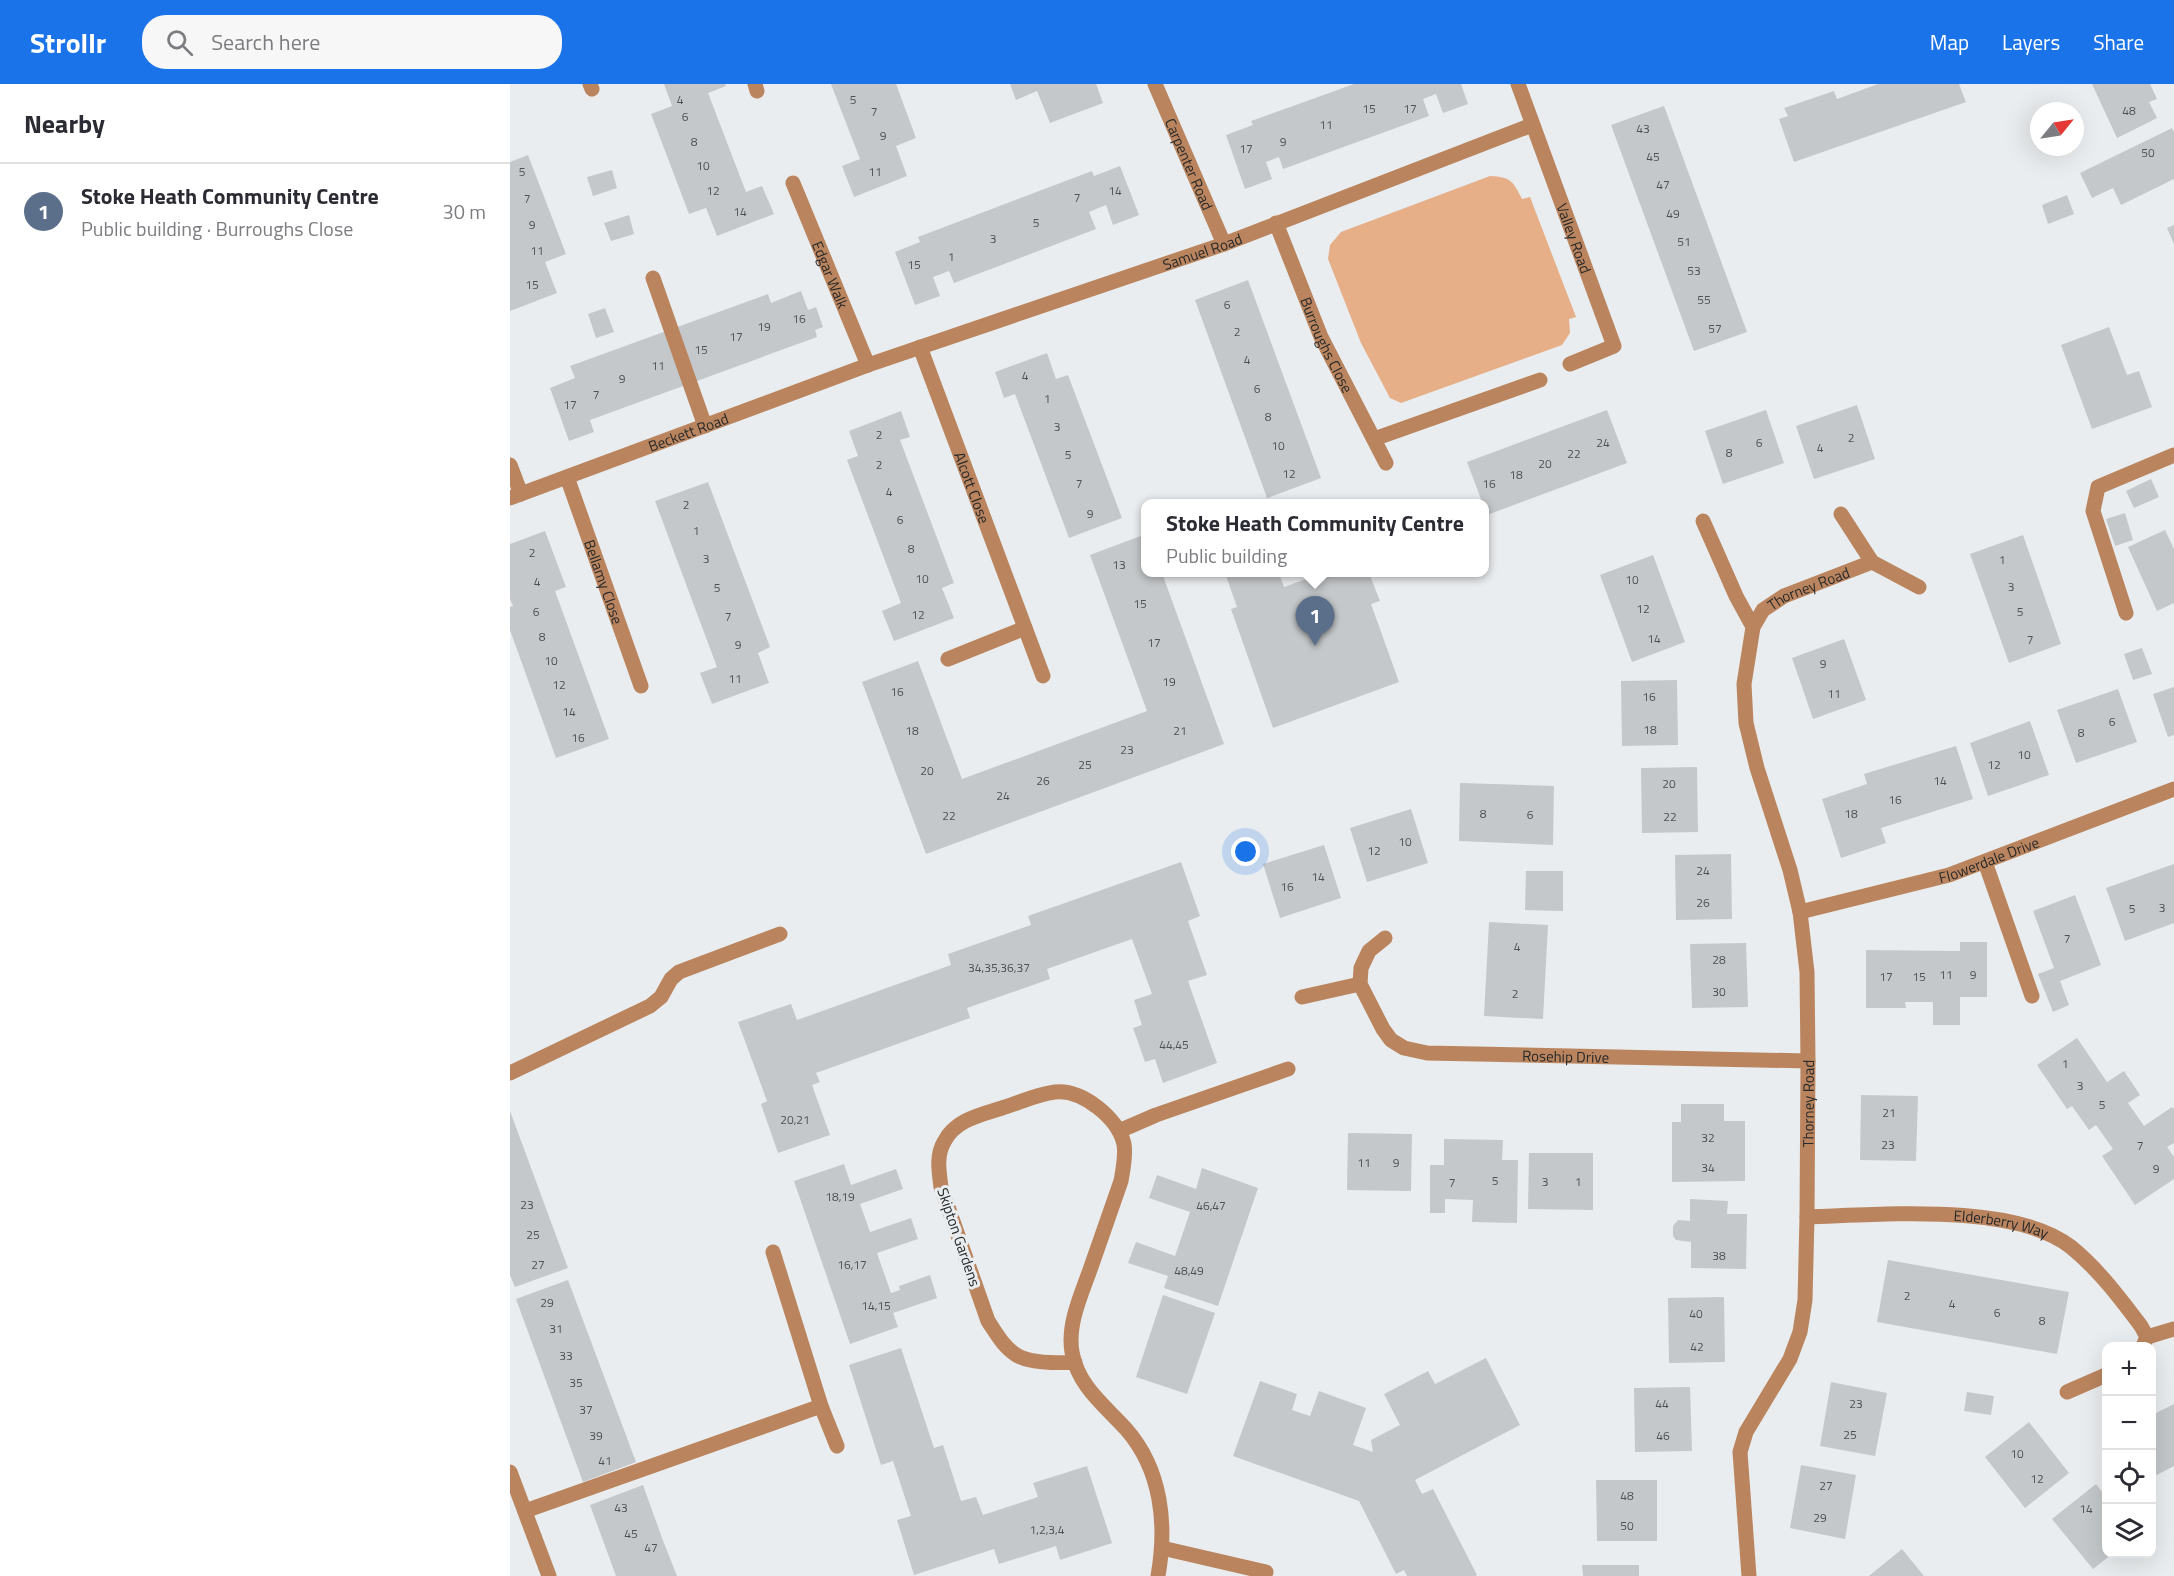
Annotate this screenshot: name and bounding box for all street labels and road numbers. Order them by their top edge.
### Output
street label: Carpenter Road [1159,114,1219,214]
street label: Valley Road [1551,200,1598,276]
street label: Samuel Road [1159,227,1245,276]
street label: Edgar Walk [807,237,855,312]
street label: Burroughs Close [1295,293,1359,397]
street label: Beckett Road [645,406,732,457]
street label: Alcott Close [949,448,996,527]
street label: Bellamy Close [578,536,630,627]
street label: Thorney Road [1762,560,1853,616]
street label: Flowerdale Drive [1936,830,2042,889]
street label: Rosehip Drive [1522,1043,1609,1068]
street label: Thorney Road [1796,1060,1820,1148]
street label: Skipton Gardens [931,1184,987,1290]
street label: Elderberry Way [1953,1203,2052,1244]

